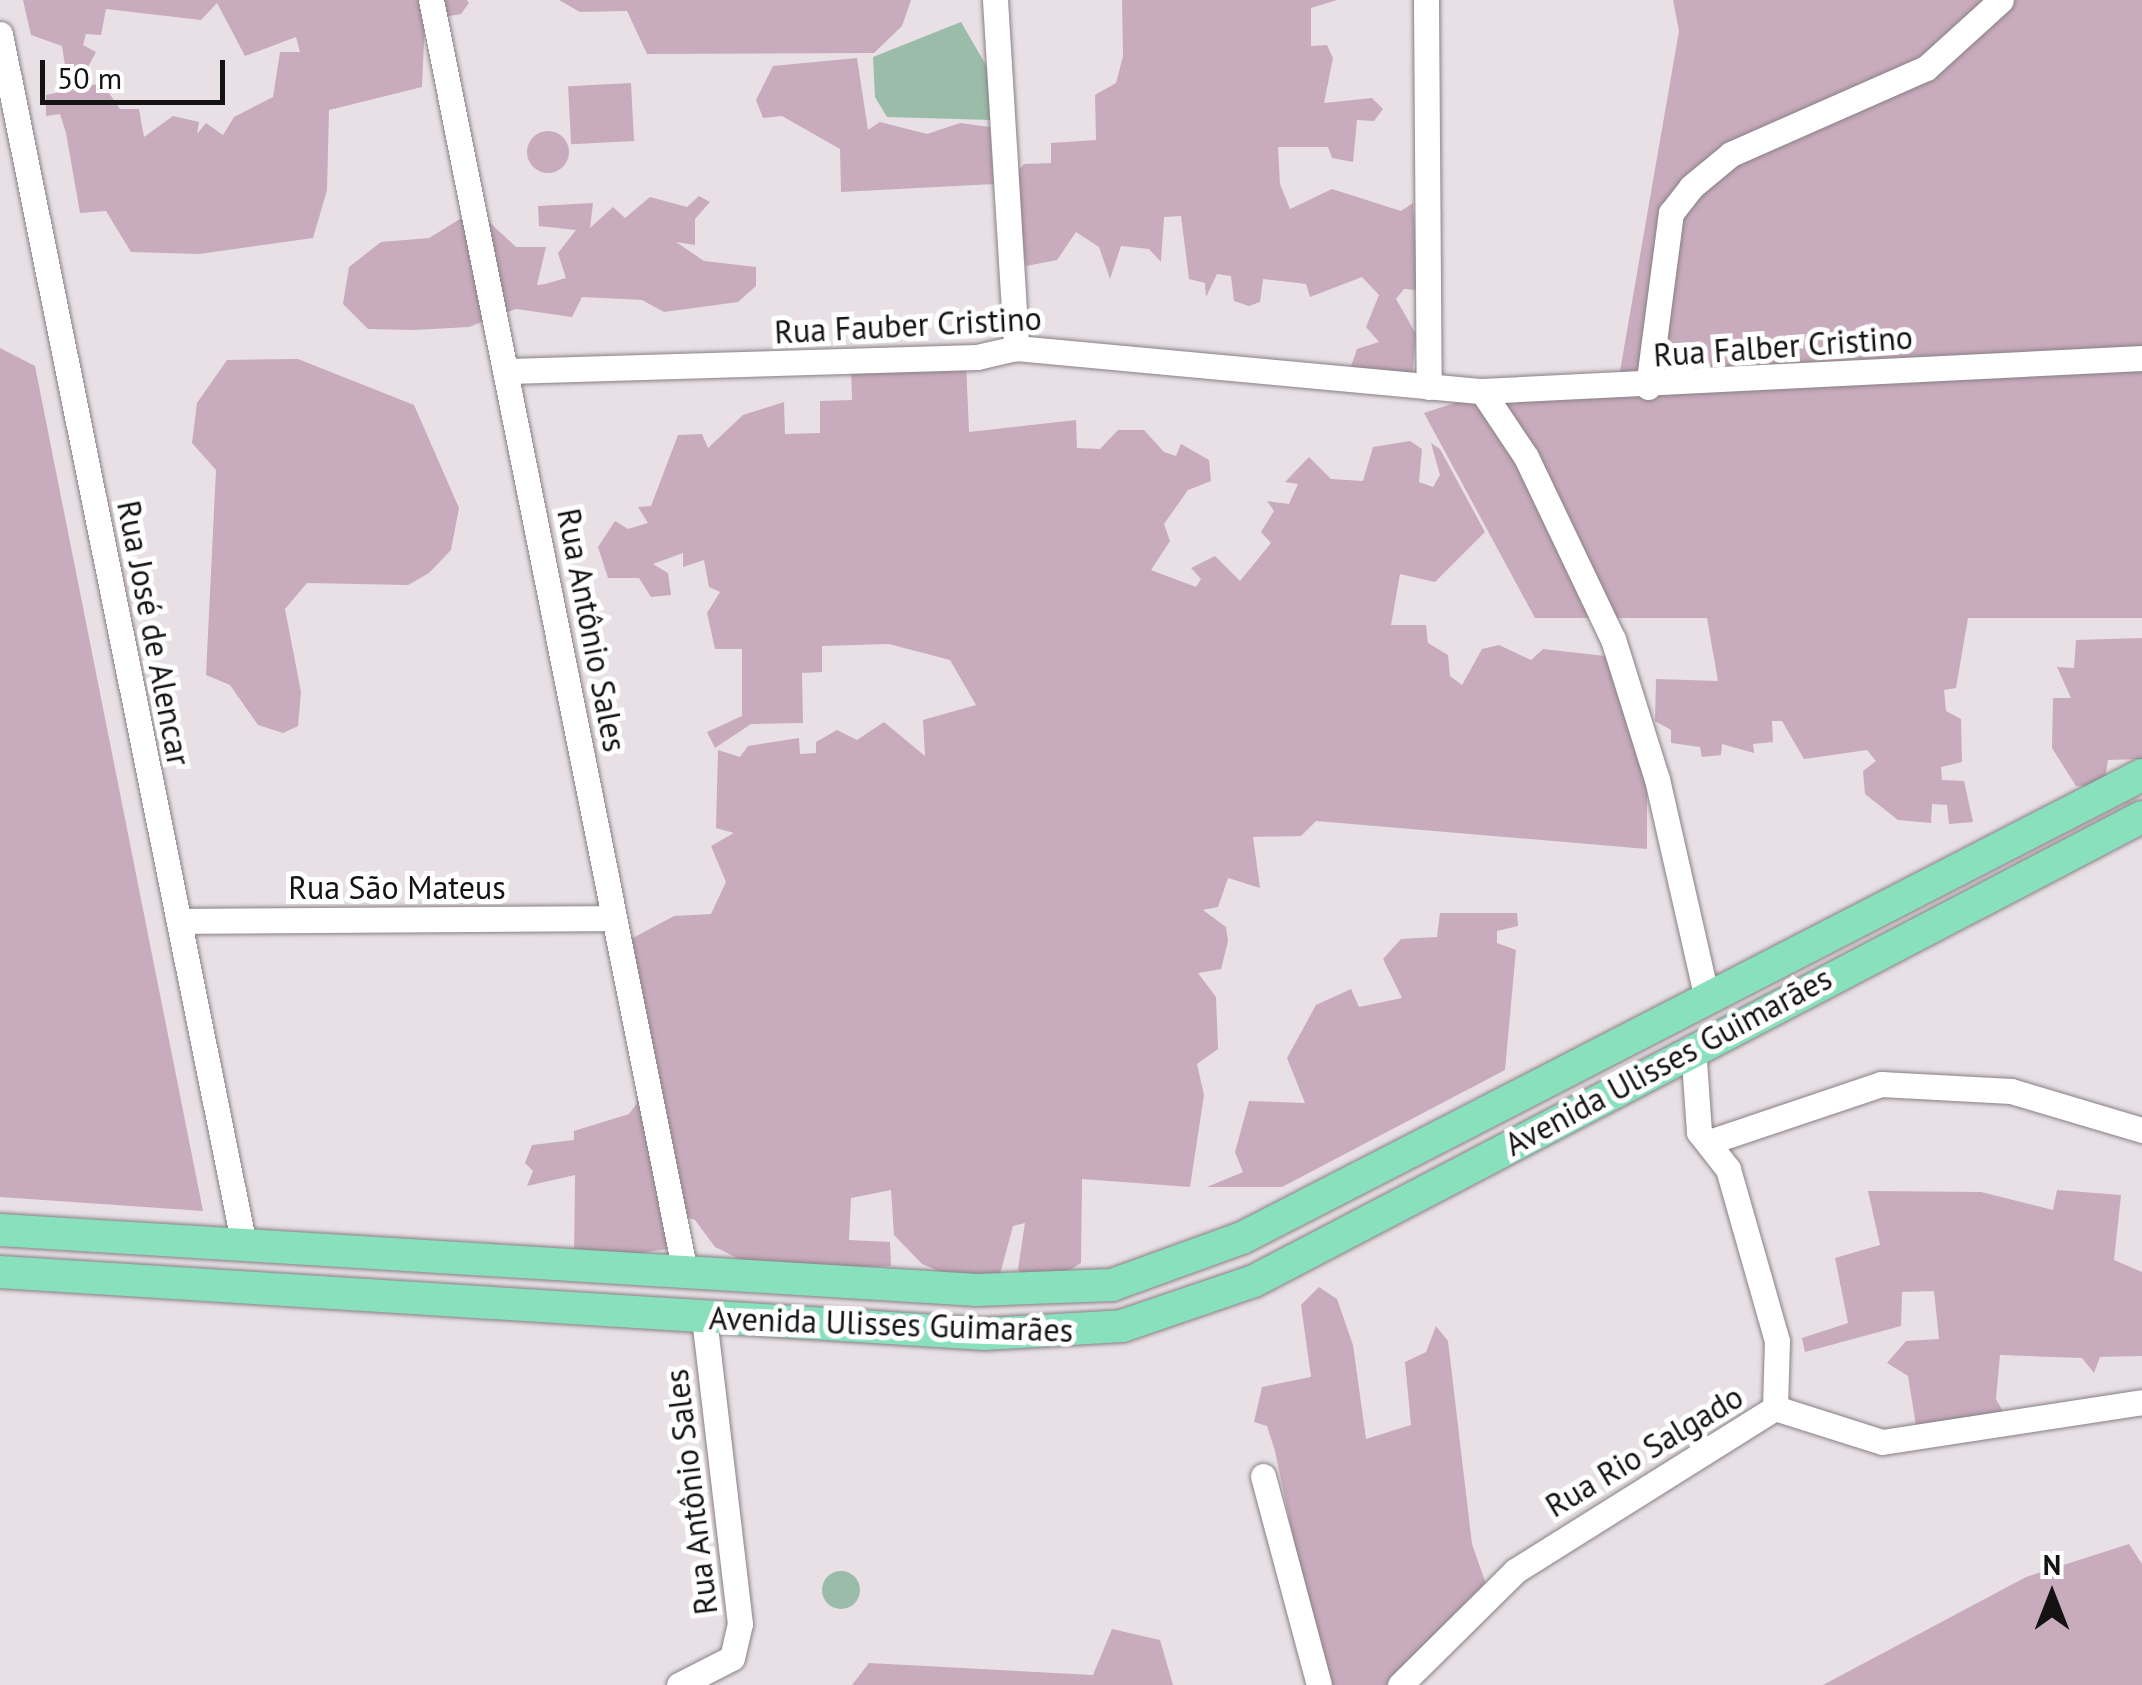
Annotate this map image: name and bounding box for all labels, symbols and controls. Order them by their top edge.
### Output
scale bar [45,40,230,102]
text: 50 m [57,58,122,97]
street label: Rua Fauber Cristino [773,299,1043,351]
street label: Rua Falber Cristino [1652,318,1914,374]
street label: Rua José de Alencar [109,497,199,769]
street label: Rua Antônio Sales [549,505,635,755]
street label: Rua São Mateus [288,868,506,906]
street label: Avenida Ulisses Guimarães [1498,959,1838,1163]
street label: Avenida Ulisses Guimarães [708,1298,1074,1350]
street label: Rua Antônio Sales [657,1367,725,1617]
street label: Rua Rio Salgado [1538,1377,1750,1525]
north arrow [2002,1545,2102,1645]
text: N [2043,1546,2061,1583]

